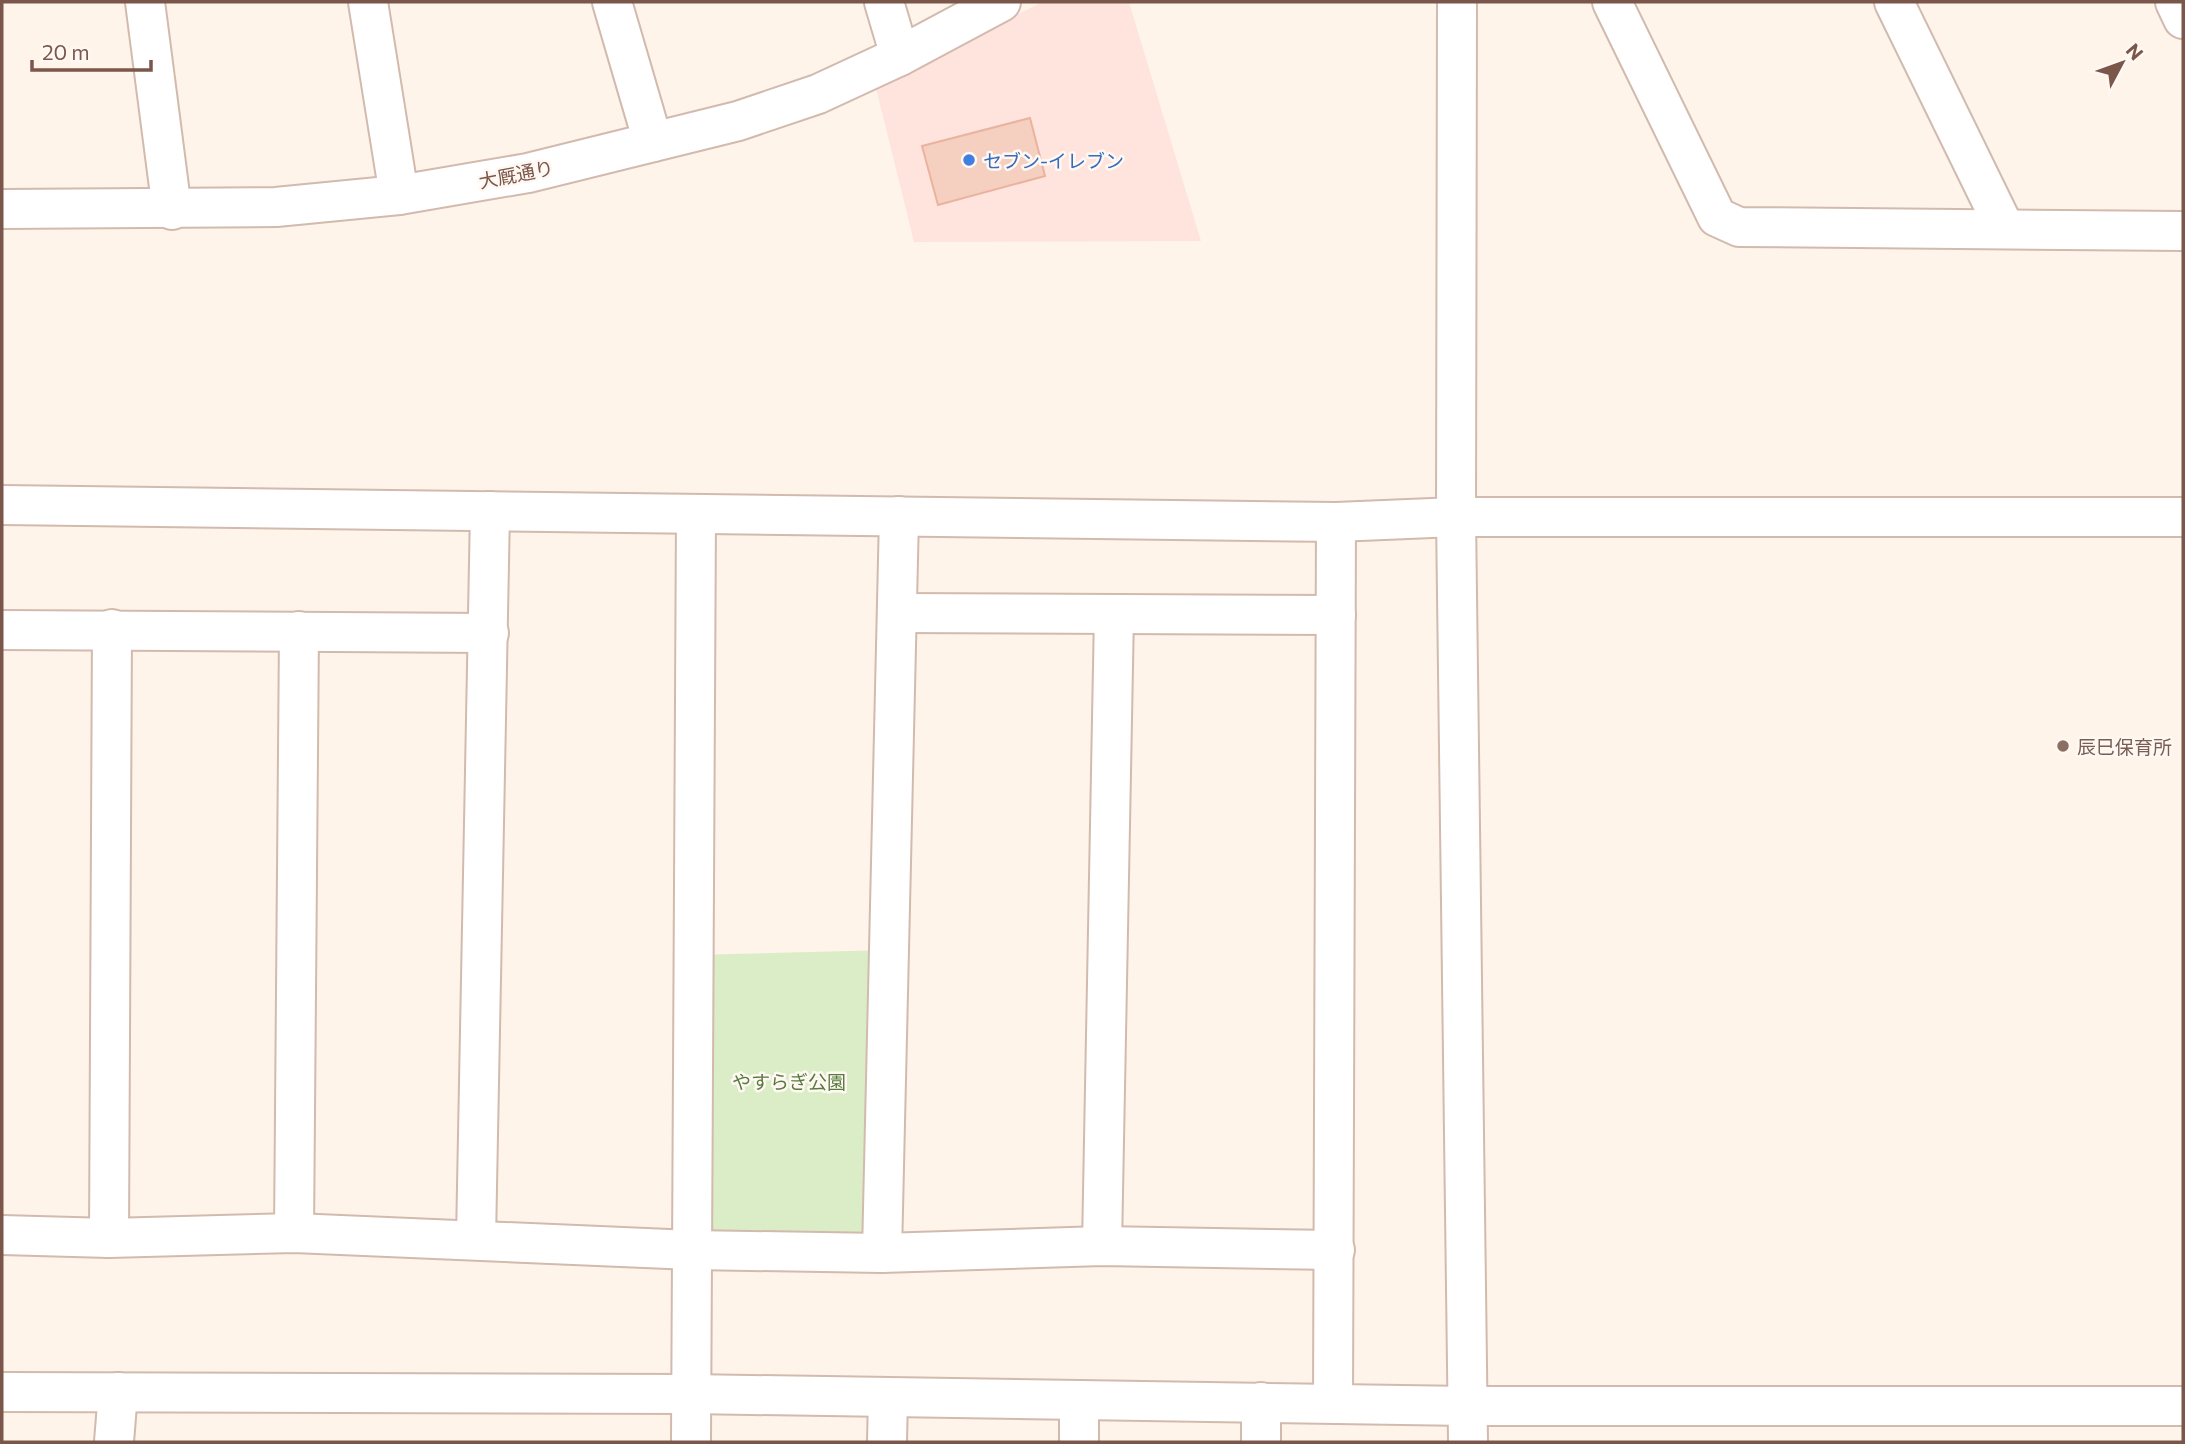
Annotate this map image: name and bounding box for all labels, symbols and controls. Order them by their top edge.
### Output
scale bar [32,28,150,72]
north arrow [2087,28,2157,98]
text: 20 m [42,39,90,64]
text: N [2122,39,2149,64]
place label: セブン-イレブン [983,149,1124,172]
marker: セブン-イレブン [961,152,977,168]
street label: 大厩通り [476,155,556,193]
place label: 辰巳保育所 [2077,735,2172,758]
marker: 辰巳保育所 [2055,738,2071,754]
park label: やすらぎ公園 [732,1070,846,1093]

